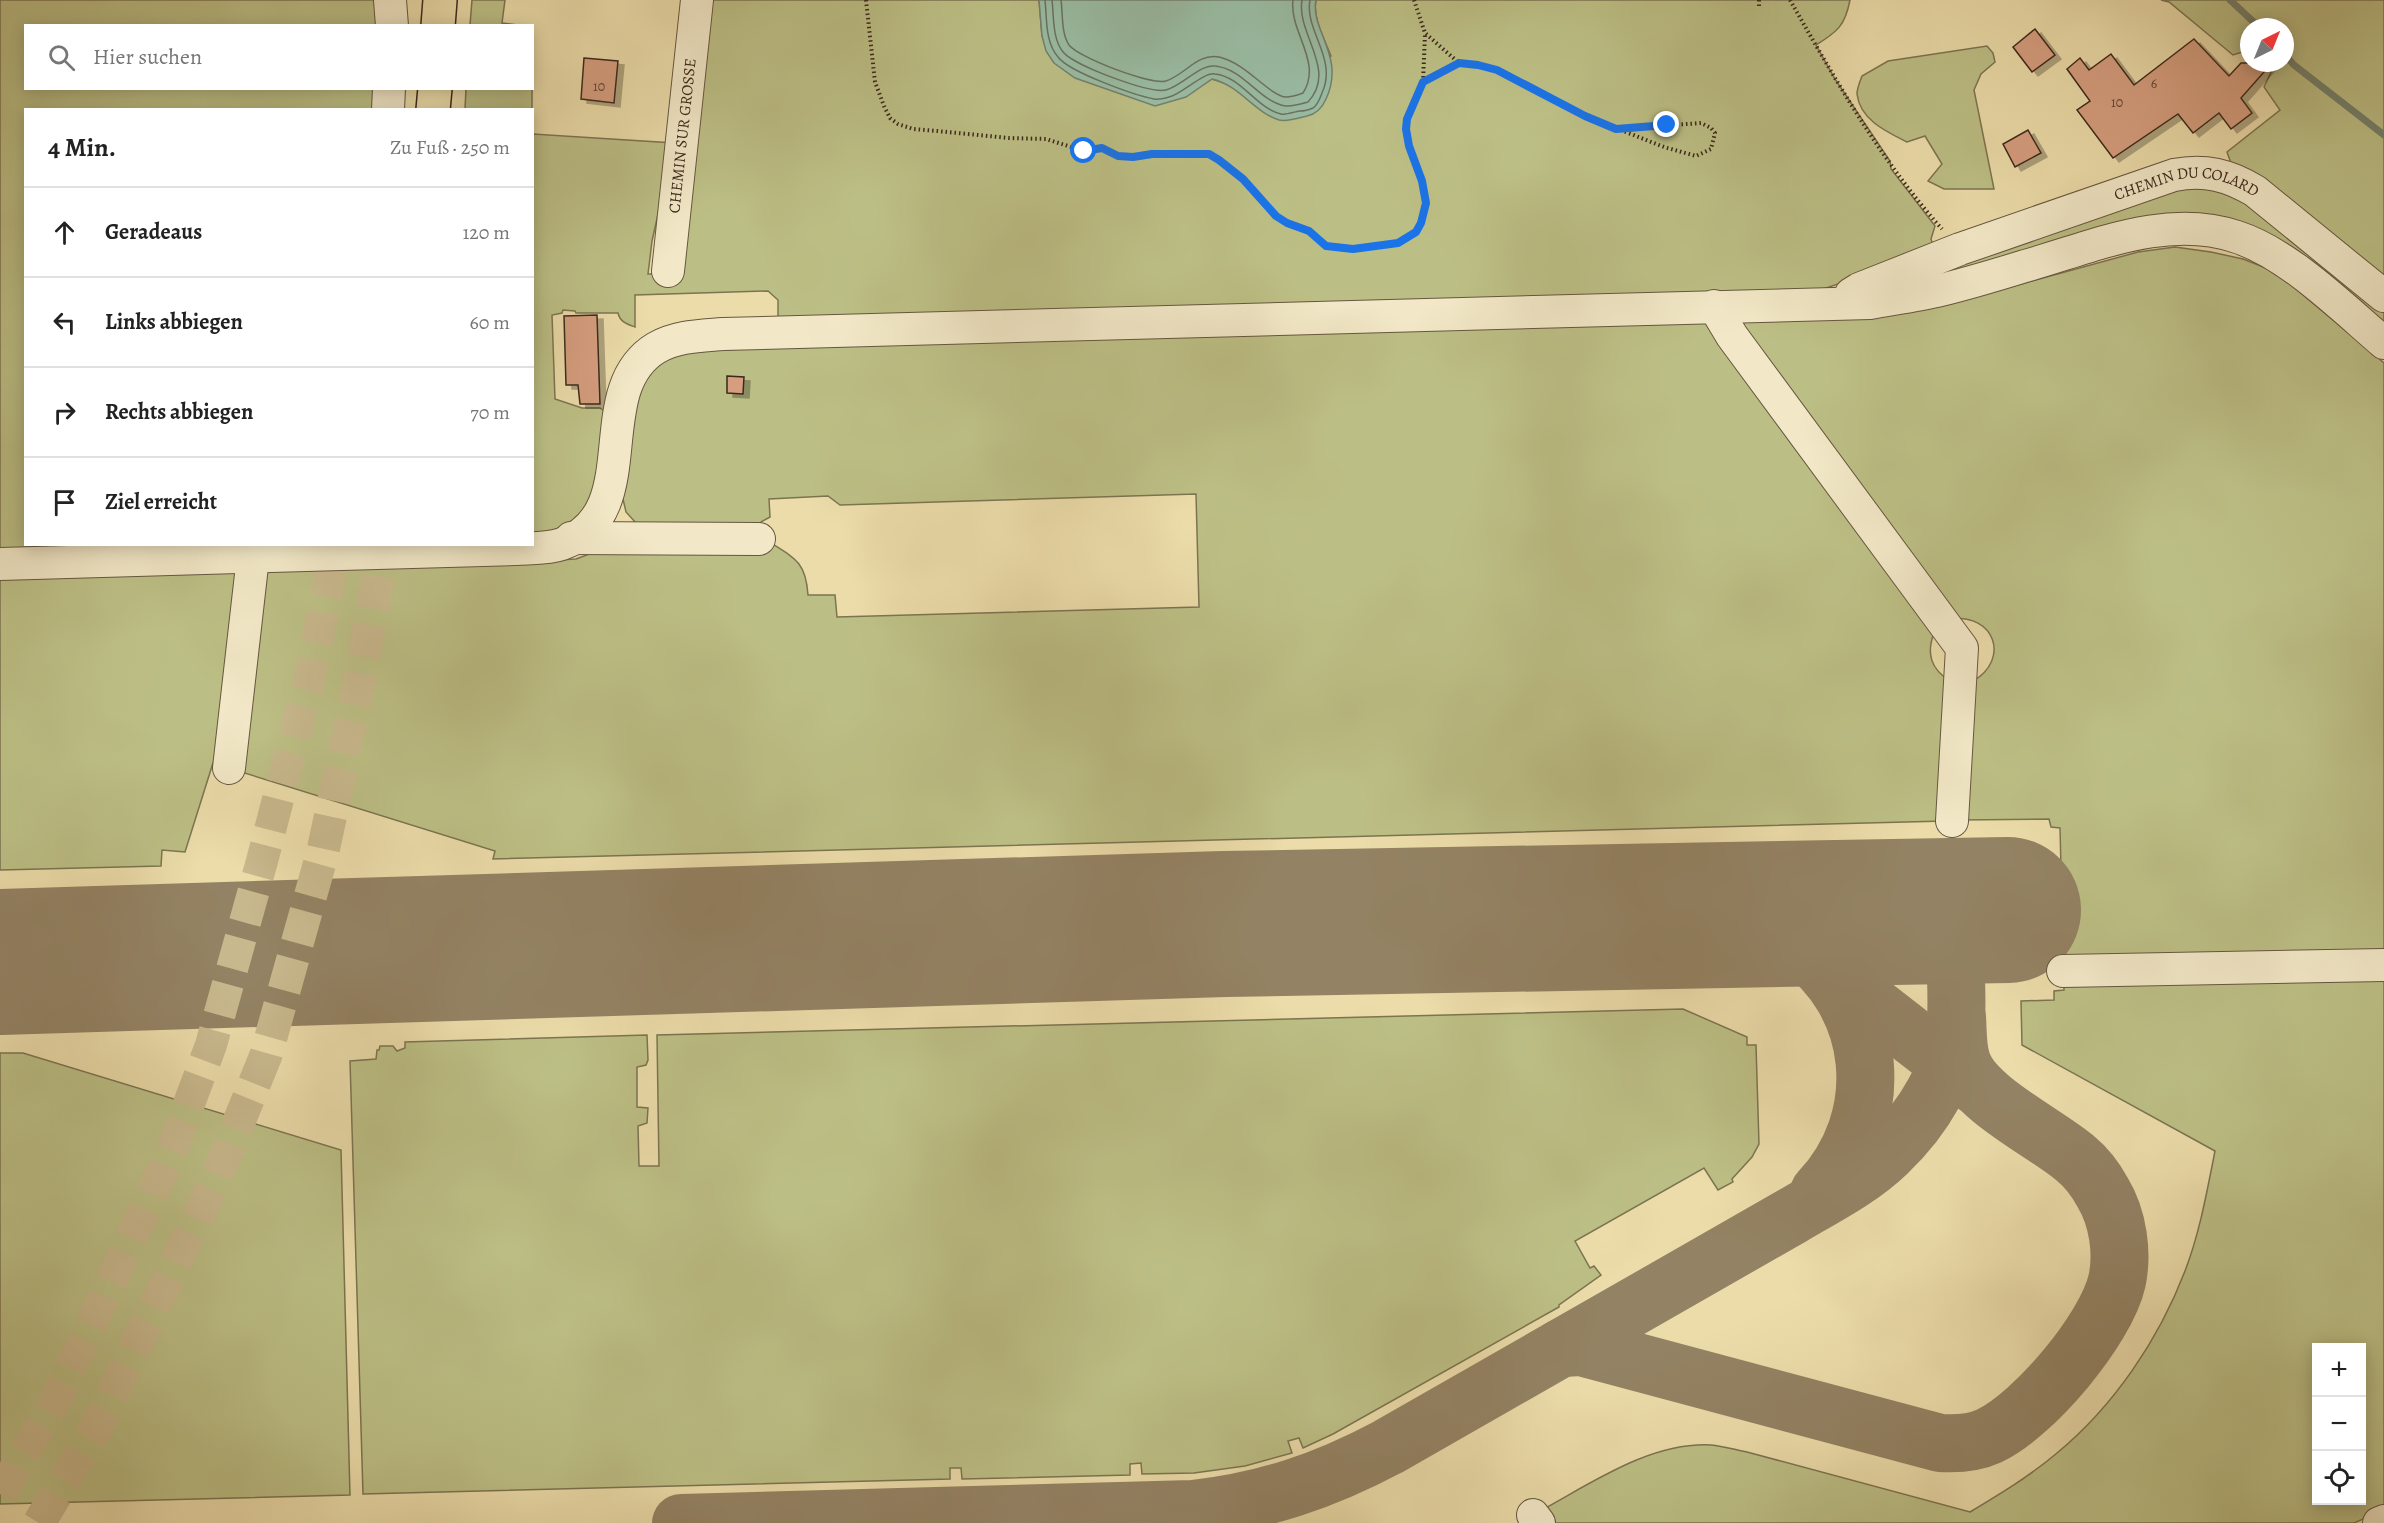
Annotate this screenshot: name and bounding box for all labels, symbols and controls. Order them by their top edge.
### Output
north arrow [2240,18,2294,72]
search box [24,24,534,90]
icon: search [45,41,78,74]
text: Hier suchen [93,42,202,72]
street label: CHEMIN SUR GROSSE [663,57,702,214]
house number: 6 [2151,74,2157,93]
house number: 10 [593,77,605,96]
house number: 10 [2111,93,2123,112]
route end [1653,111,1679,137]
text: 4 Min. [48,130,116,165]
text: Zu Fuß · 250 m [390,134,510,161]
route start [1070,137,1096,163]
text: CHEMIN DU COLARD [2111,162,2263,206]
street label: CHEMIN DU COLARD [2110,188,2260,208]
icon: ahead [48,216,81,249]
text: Geradeaus [105,217,202,247]
text: 120 m [462,219,510,246]
icon: left [48,306,81,339]
text: Links abbiegen [105,307,243,337]
text: 60 m [470,309,510,336]
icon: right [48,396,81,429]
text: Rechts abbiegen [105,397,253,427]
text: 70 m [470,399,510,426]
icon: arrive [48,486,81,519]
text: Ziel erreicht [105,487,217,517]
map controls [2312,1343,2366,1505]
button: + [2312,1343,2366,1397]
button: − [2312,1397,2366,1451]
button: locate [2312,1451,2366,1505]

